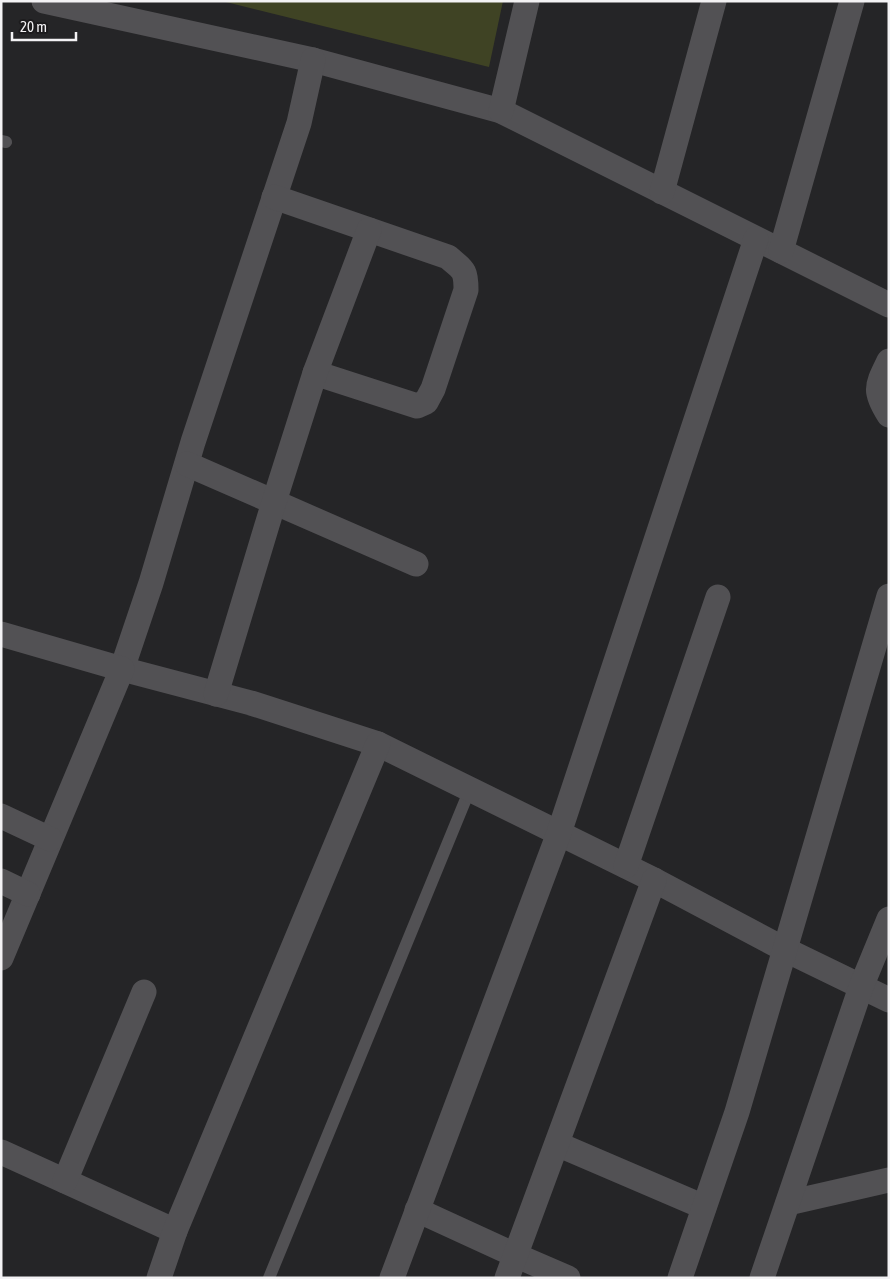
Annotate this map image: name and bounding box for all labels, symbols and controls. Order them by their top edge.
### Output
scale bar [12,10,76,42]
text: 20 m [20,18,47,35]

